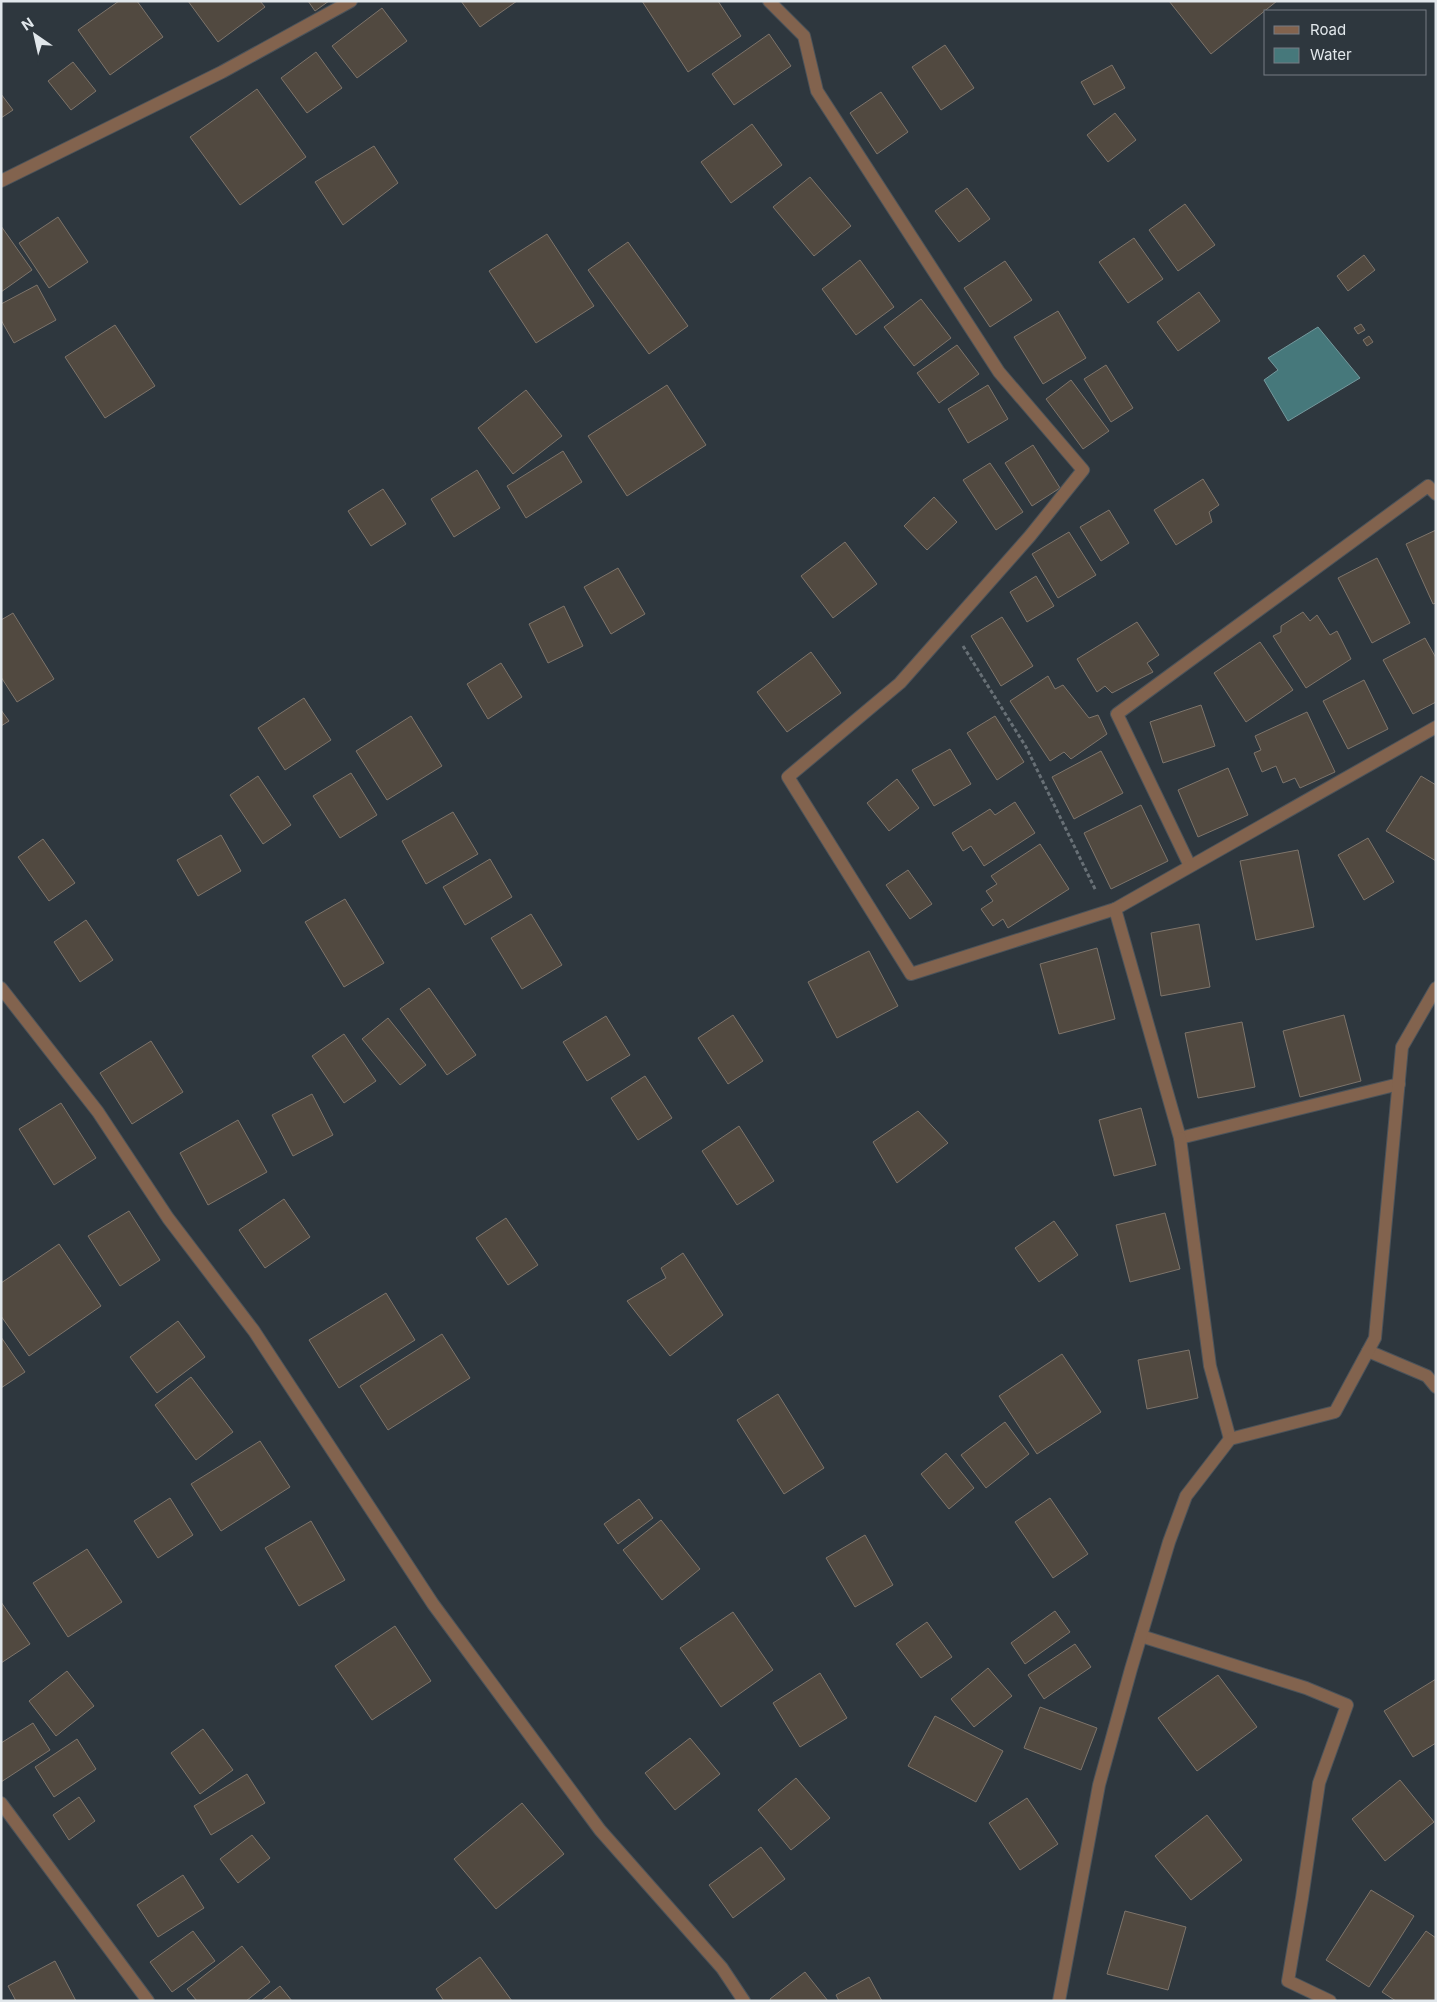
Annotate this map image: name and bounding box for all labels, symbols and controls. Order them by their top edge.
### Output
north arrow [10,10,60,60]
legend [1264,10,1427,75]
text: N [18,14,37,34]
text: Road [1310,20,1346,39]
text: Water [1310,45,1352,64]

